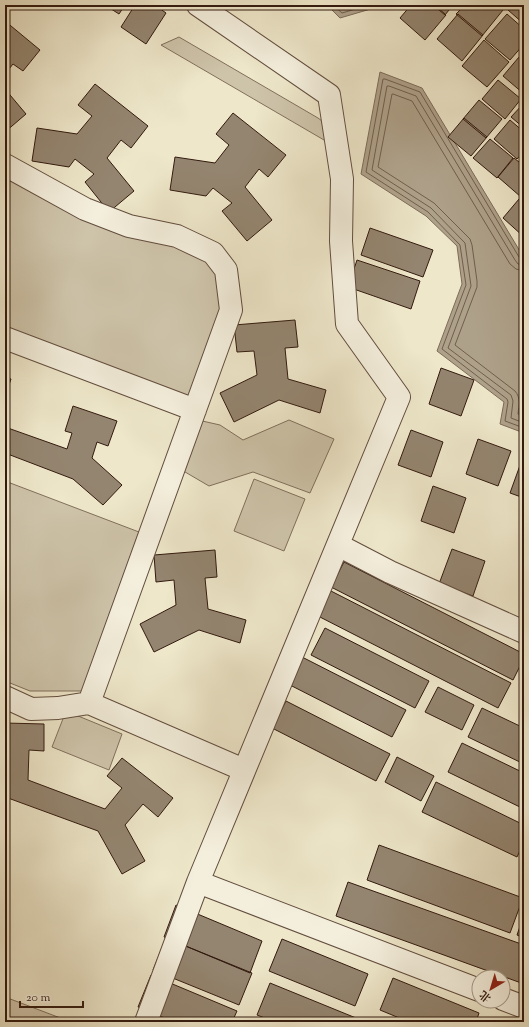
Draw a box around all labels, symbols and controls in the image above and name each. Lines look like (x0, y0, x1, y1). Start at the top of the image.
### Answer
north arrow (471, 969, 511, 1009)
scale bar (20, 983, 83, 1009)
text: 北 (476, 986, 495, 1006)
text: 20 m (26, 989, 51, 1007)

